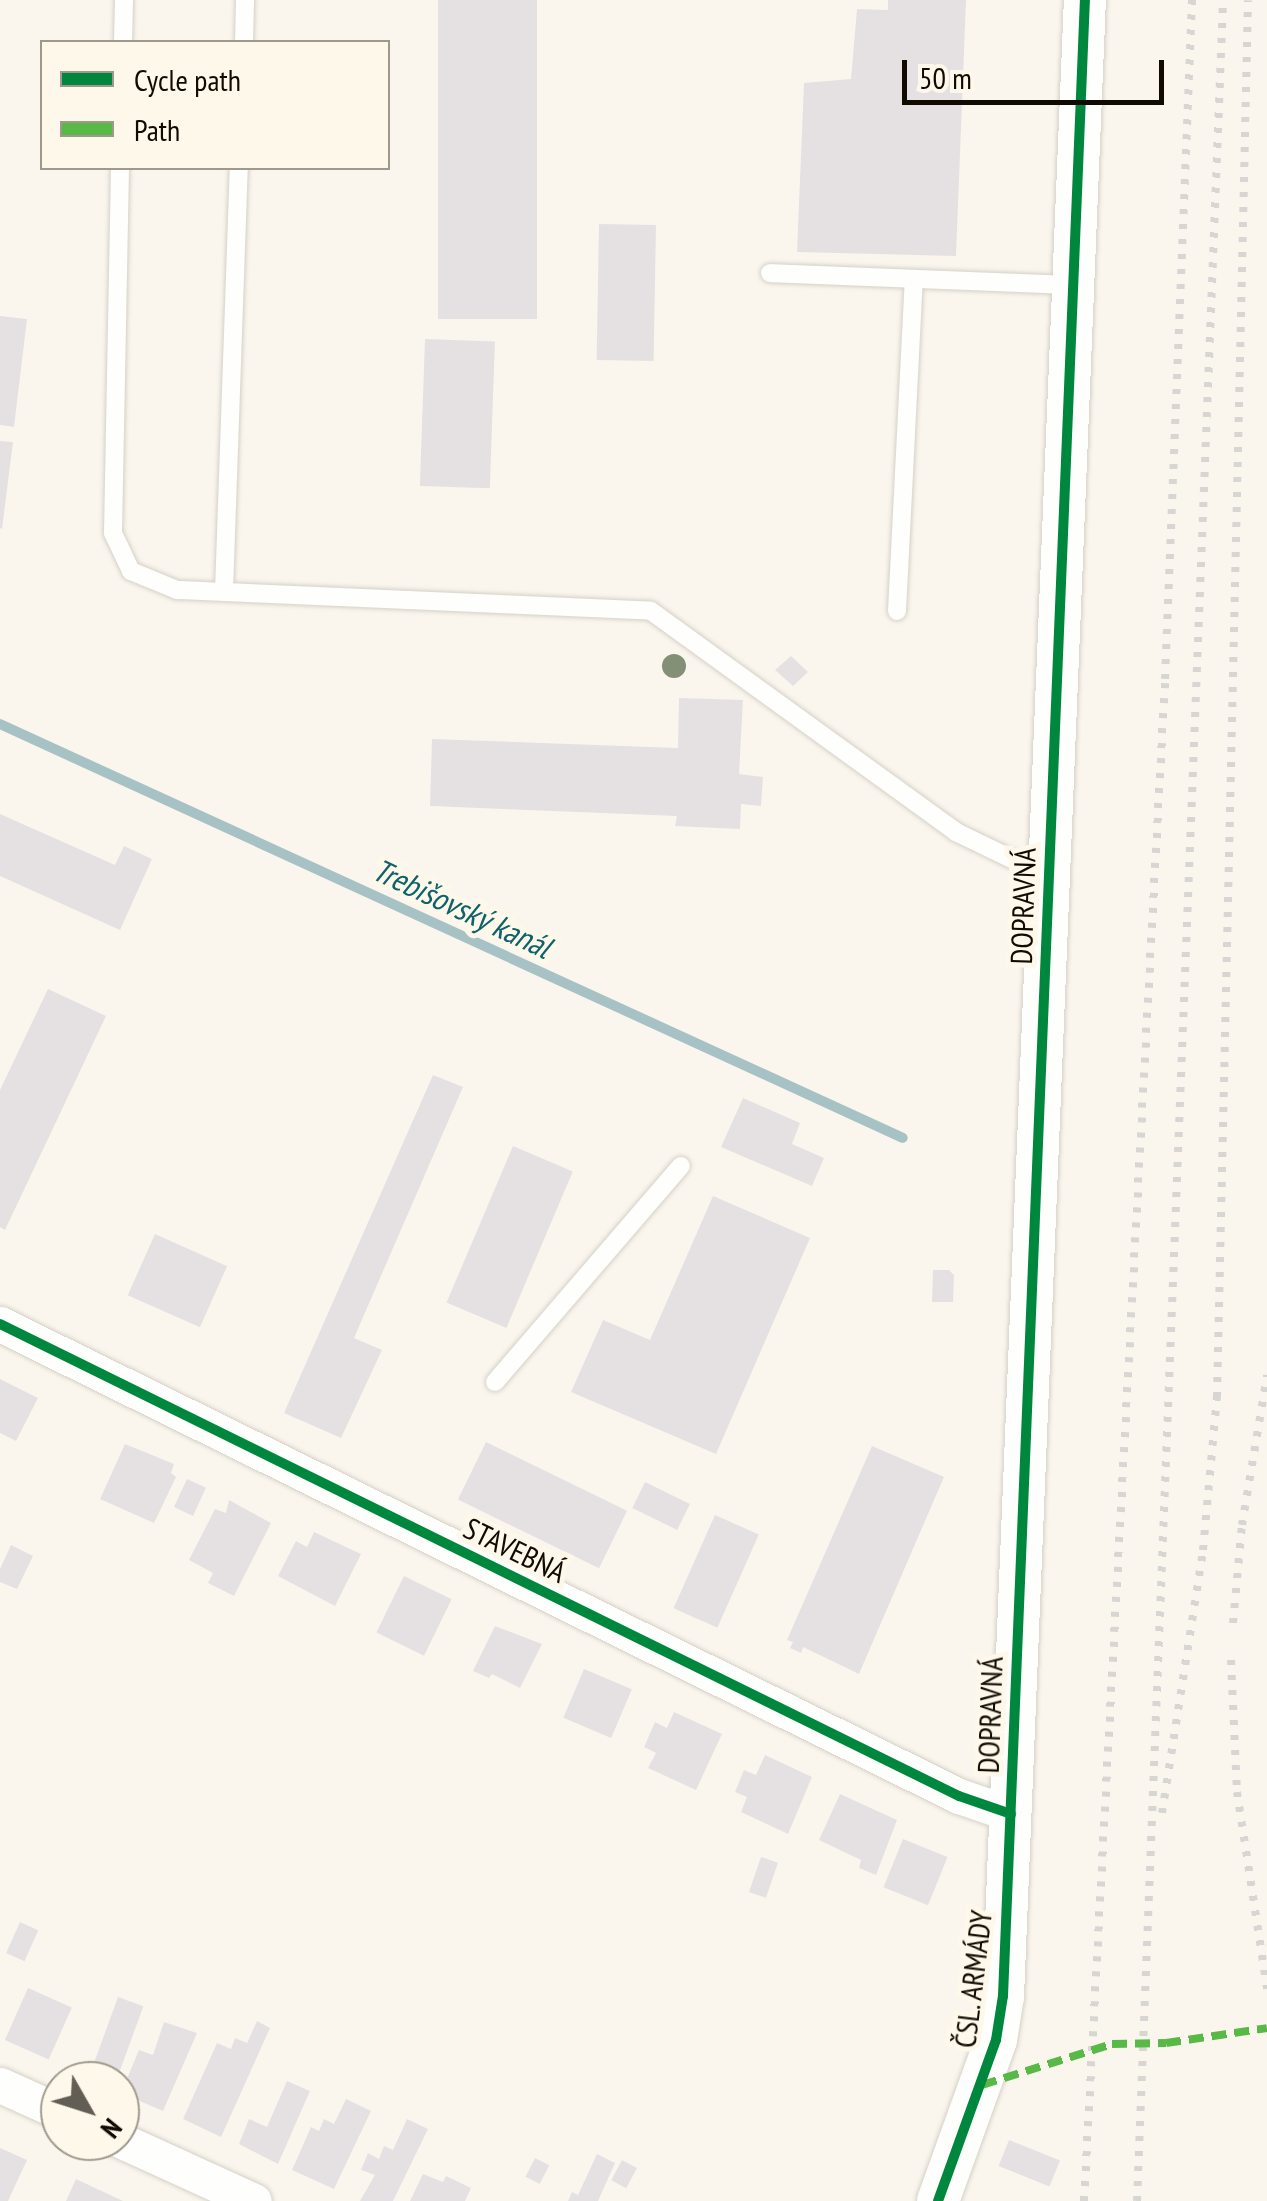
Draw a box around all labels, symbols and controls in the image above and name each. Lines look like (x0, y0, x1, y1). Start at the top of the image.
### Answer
legend (40, 40, 390, 170)
scale bar (907, 40, 1170, 102)
text: 50 m (919, 58, 972, 97)
text: Cycle path (134, 60, 241, 99)
text: Path (134, 110, 180, 149)
street label: DOPRAVNÁ (1003, 847, 1043, 965)
water label: Trebišovský kanál (367, 850, 557, 966)
street label: STAVEBNÁ (458, 1510, 572, 1590)
street label: DOPRAVNÁ (970, 1656, 1010, 1774)
street label: ČSL. ARMÁDY (947, 1907, 999, 2051)
north arrow (40, 2061, 140, 2161)
text: N (93, 2111, 131, 2146)

